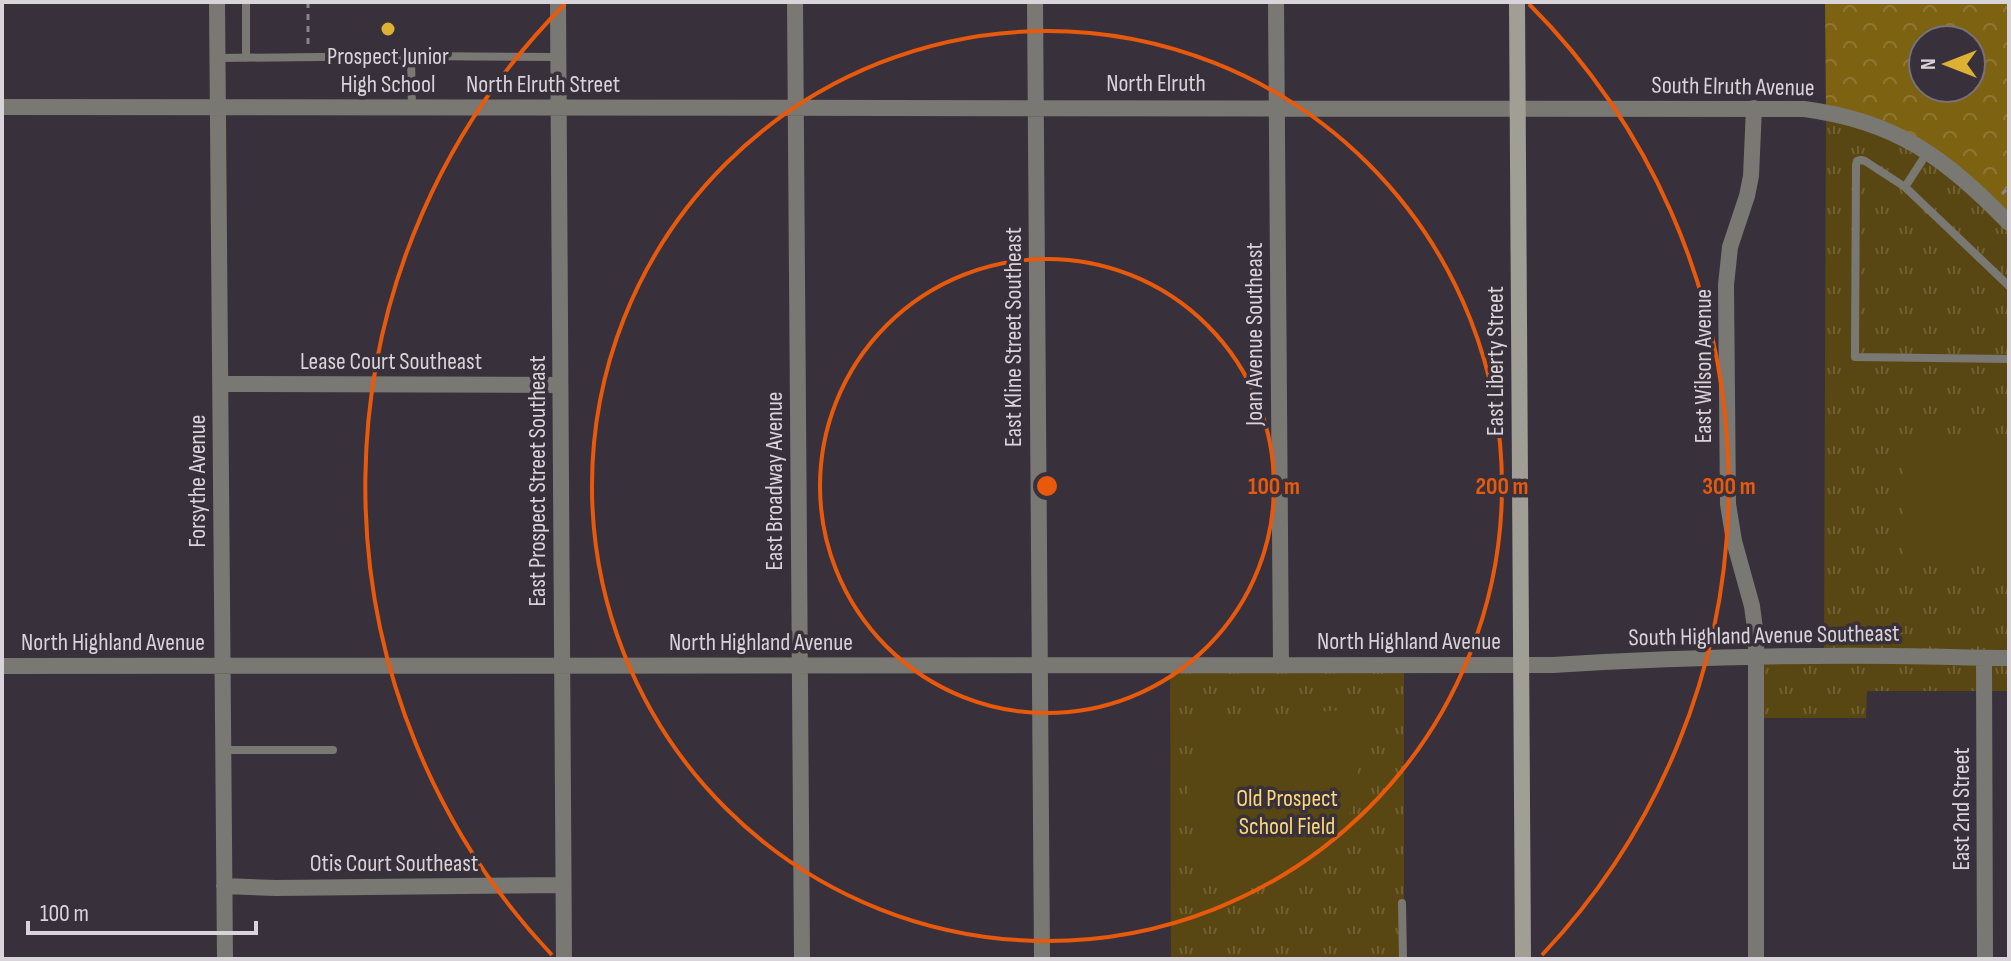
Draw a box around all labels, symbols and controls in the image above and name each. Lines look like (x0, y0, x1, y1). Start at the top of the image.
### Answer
marker: Prospect Junior High School (379, 20, 397, 38)
north arrow (1907, 24, 1987, 104)
place label: Prospect Junior High School (327, 42, 449, 99)
text: N (1915, 58, 1942, 70)
street label: North Elruth (1106, 69, 1206, 98)
street label: North Elruth Street (466, 70, 620, 99)
street label: South Elruth Avenue (1651, 71, 1815, 102)
street label: East Kline Street Southeast (999, 227, 1028, 447)
street label: Joan Avenue Southeast (1240, 242, 1269, 427)
street label: East Liberty Street (1481, 286, 1510, 436)
street label: East Wilson Avenue (1689, 289, 1718, 443)
street label: Lease Court Southeast (300, 347, 482, 376)
street label: East Prospect Street Southeast (523, 355, 552, 607)
street label: East Broadway Avenue (760, 392, 789, 570)
street label: Forsythe Avenue (183, 415, 212, 547)
centre of rings (1033, 472, 1061, 500)
text: 100 m (1248, 472, 1300, 501)
text: 200 m (1475, 472, 1529, 501)
text: 300 m (1702, 472, 1756, 501)
street label: South Highland Avenue Southeast (1628, 619, 1900, 652)
street label: North Highland Avenue (1317, 627, 1501, 656)
street label: North Highland Avenue (21, 628, 205, 657)
street label: North Highland Avenue (669, 628, 853, 657)
street label: East 2nd Street (1947, 747, 1976, 871)
park label: Old Prospect School Field (1236, 784, 1338, 841)
street label: Otis Court Southeast (310, 849, 478, 878)
scale bar (28, 885, 256, 935)
text: 100 m (40, 899, 89, 928)

